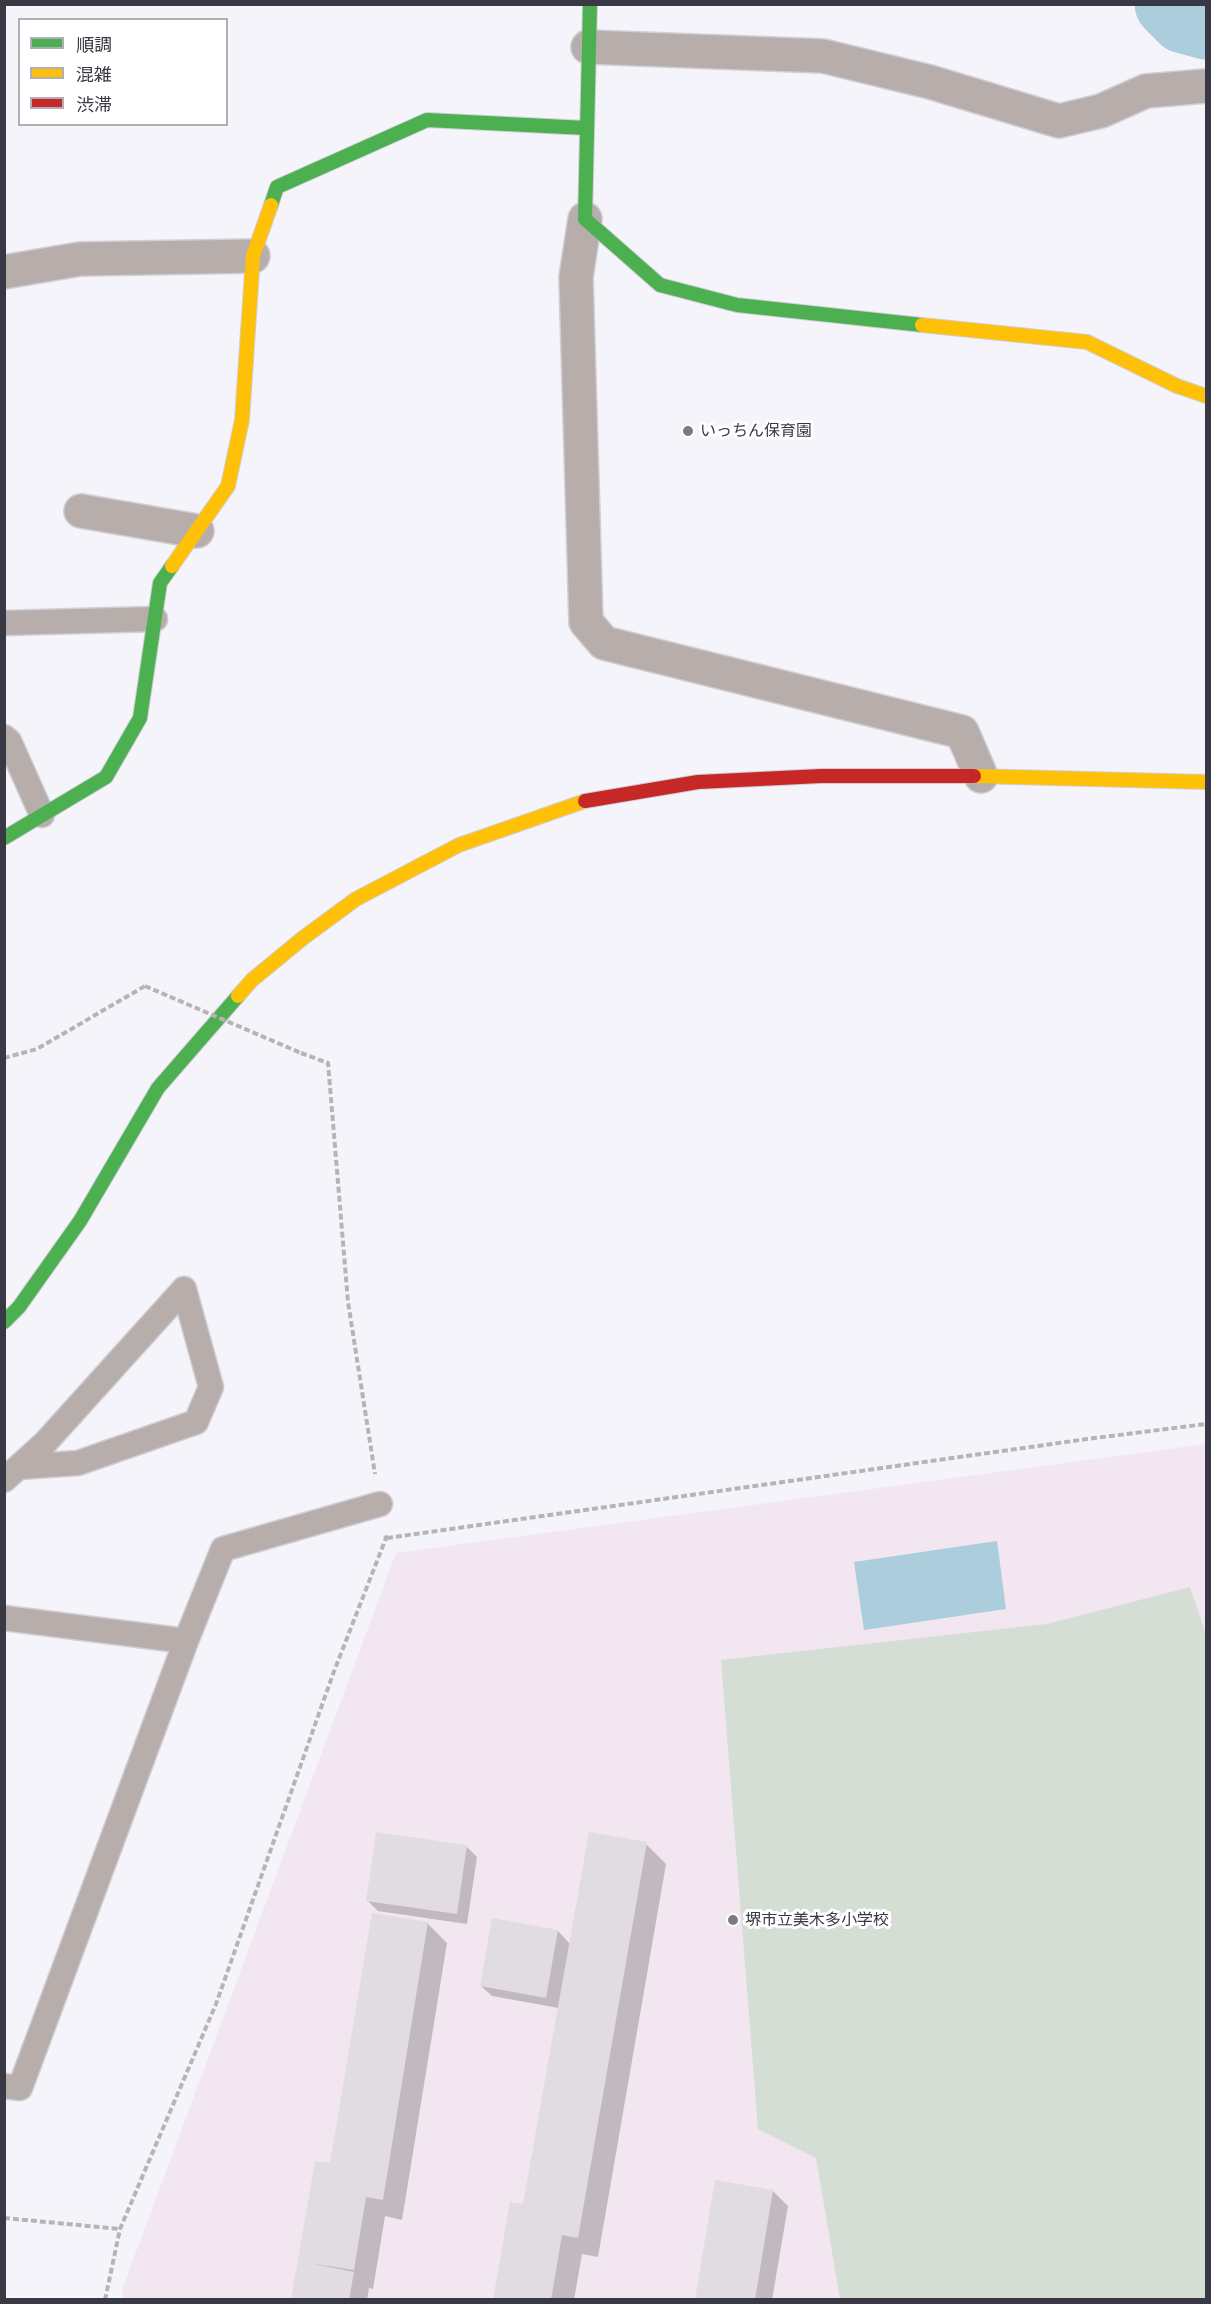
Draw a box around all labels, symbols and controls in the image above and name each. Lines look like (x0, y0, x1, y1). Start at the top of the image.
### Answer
legend (18, 18, 228, 126)
text: 順調 (76, 33, 112, 56)
text: 混雑 (76, 63, 112, 86)
text: 渋滞 (76, 93, 112, 116)
place label: いっちん保育園 (700, 421, 812, 441)
marker: いっちん保育園 (681, 424, 695, 438)
place label: 堺市立美木多小学校 (745, 1910, 889, 1930)
marker: 堺市立美木多小学校 (726, 1913, 740, 1927)

